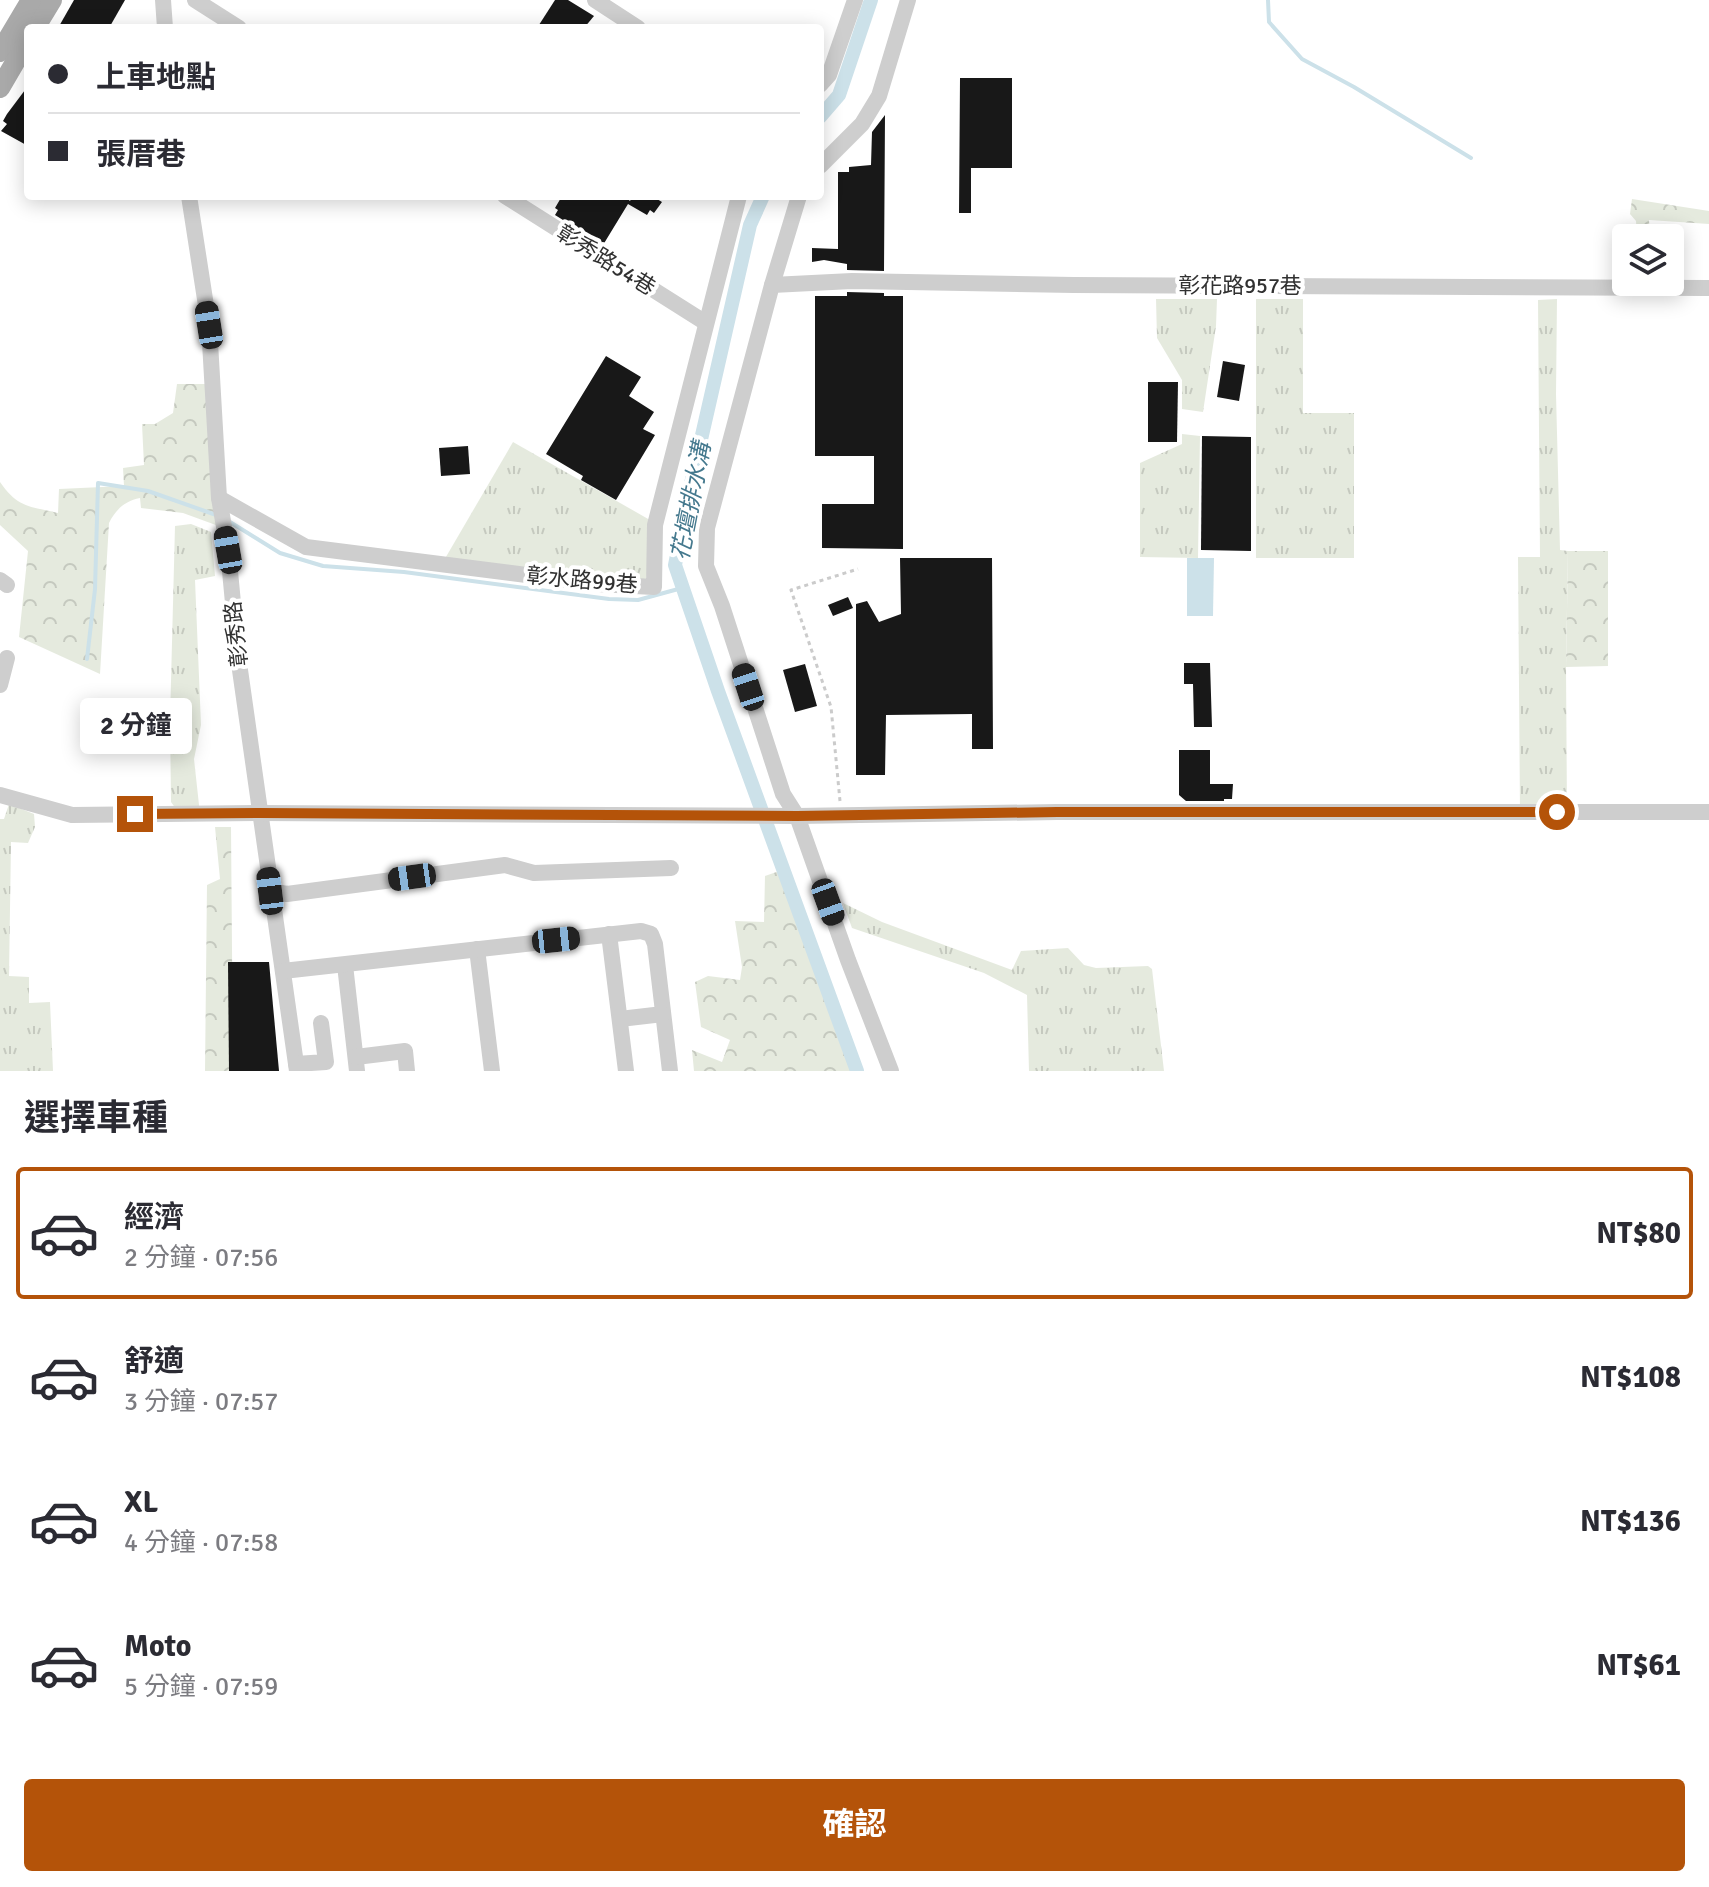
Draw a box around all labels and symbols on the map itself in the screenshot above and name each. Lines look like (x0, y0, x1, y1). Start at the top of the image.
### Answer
street label: 彰秀路54巷 (551, 219, 661, 301)
street label: 彰花路957巷 (1178, 272, 1302, 299)
car (193, 299, 225, 351)
water label: 花壇排水溝 (665, 436, 718, 563)
car (212, 524, 244, 576)
street label: 彰水路99巷 (525, 562, 639, 598)
street label: 彰秀路 (219, 600, 253, 668)
car (729, 660, 767, 714)
callout: 2 分鐘 (79, 698, 191, 754)
route start (1539, 794, 1575, 830)
route end (117, 796, 153, 832)
car (387, 862, 437, 892)
car (255, 866, 285, 916)
car (809, 875, 847, 929)
car (531, 926, 581, 954)

